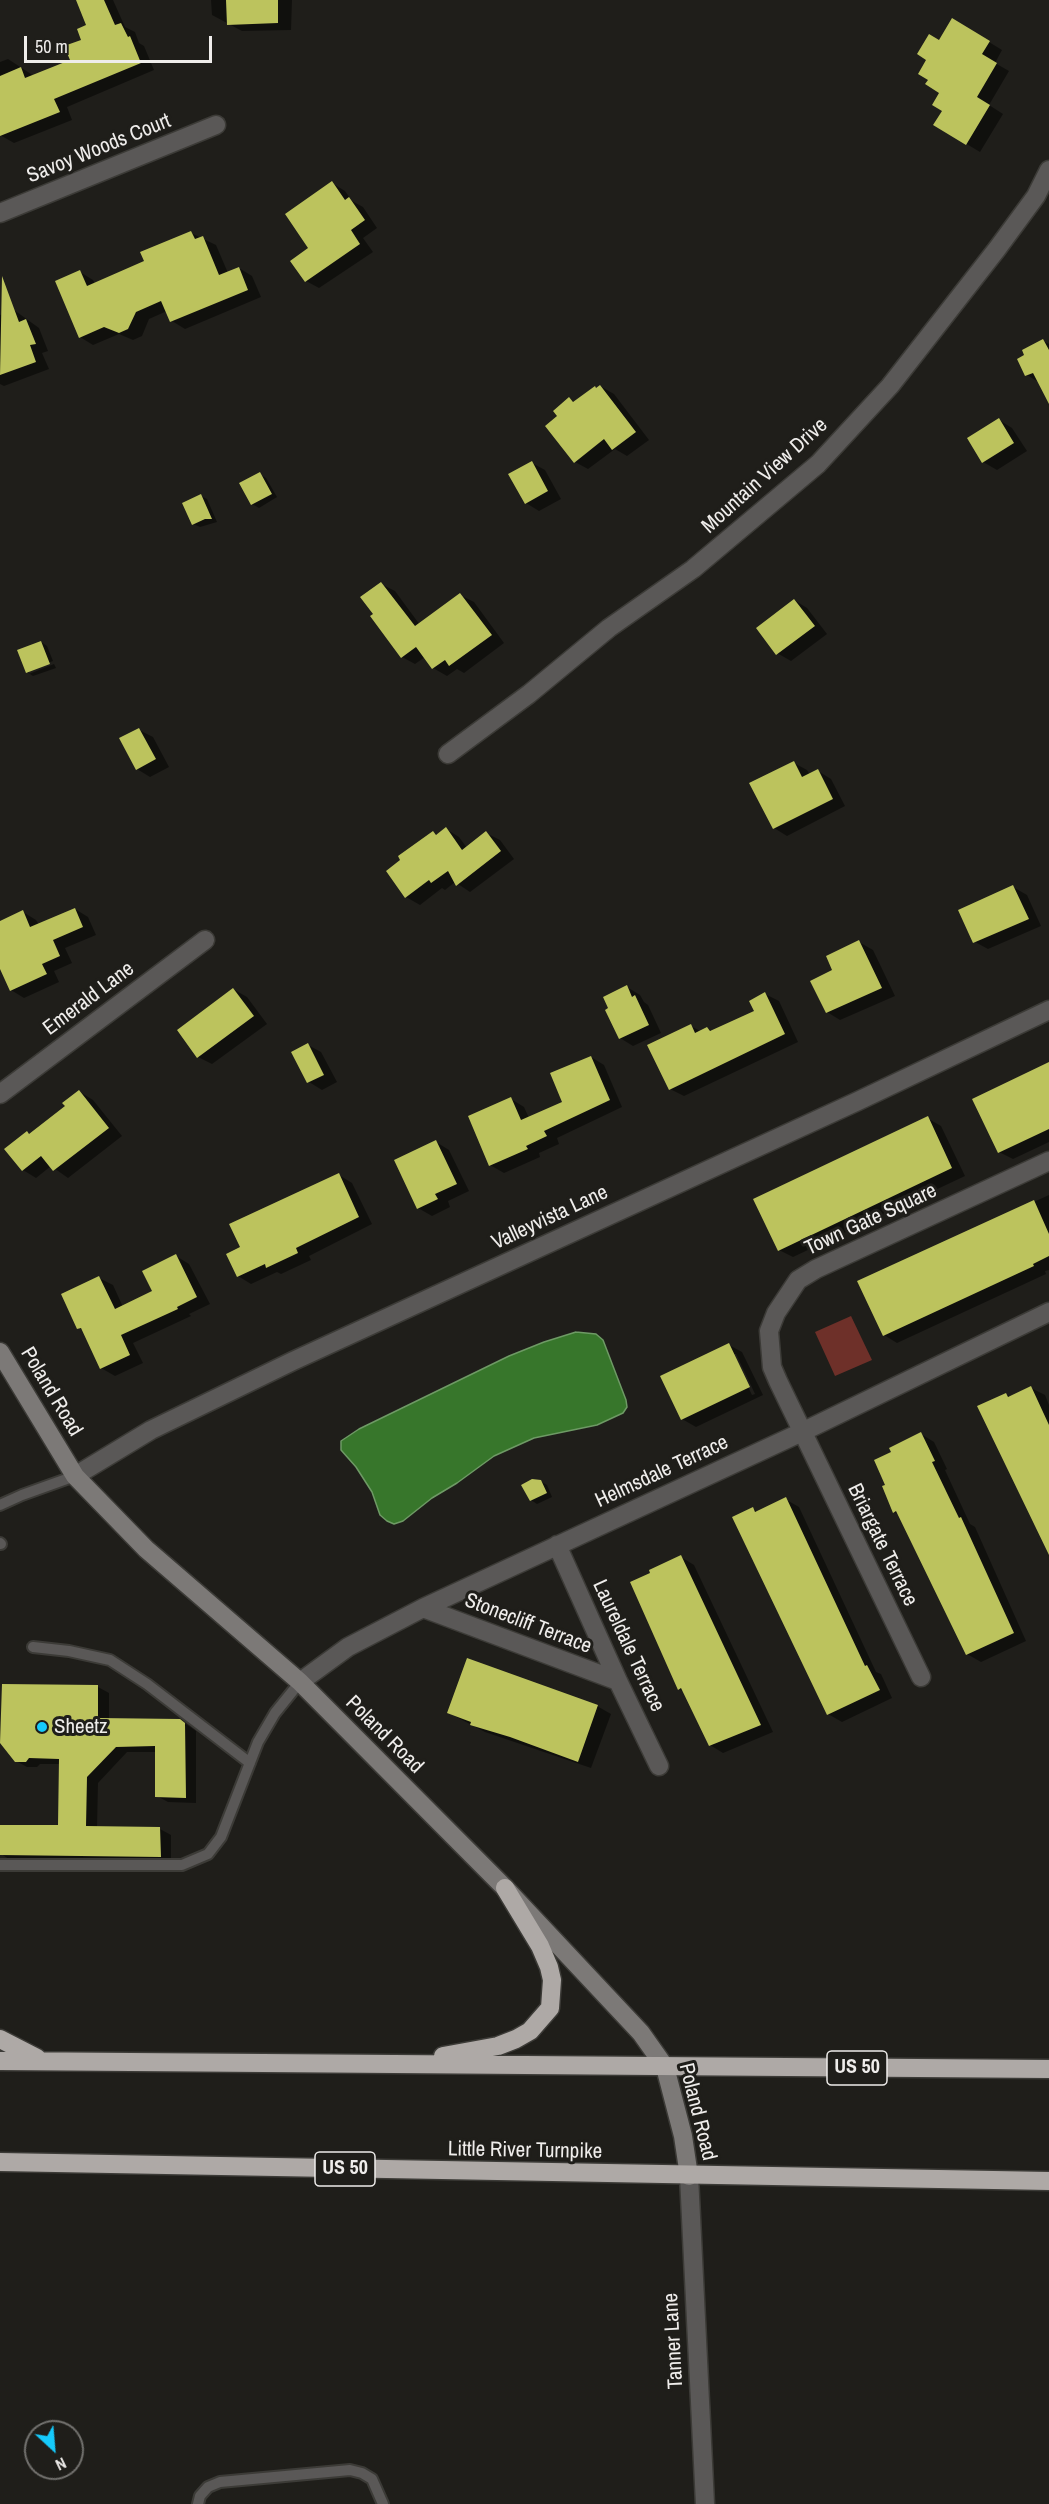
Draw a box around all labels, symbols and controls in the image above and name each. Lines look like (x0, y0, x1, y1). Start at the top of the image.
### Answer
scale bar (27, 24, 214, 62)
text: 50 m (35, 34, 68, 59)
street label: Savoy Woods Court (23, 109, 175, 189)
street label: Mountain View Drive (697, 413, 833, 539)
street label: Emerald Lane (39, 957, 139, 1041)
street label: Town Gate Square (801, 1178, 941, 1262)
street label: Valleyvista Lane (488, 1180, 612, 1256)
street label: Poland Road (15, 1343, 87, 1441)
street label: Helmsdale Terrace (592, 1430, 732, 1514)
street label: Briargate Terrace (842, 1480, 922, 1610)
street label: Laureldale Terrace (586, 1576, 670, 1716)
street label: Stonecliff Terrace (461, 1588, 595, 1660)
street label: Poland Road (340, 1691, 428, 1779)
place label: Sheetz (54, 1714, 108, 1740)
marker: Sheetz (35, 1720, 49, 1734)
road number: US 50 (827, 2051, 887, 2085)
street label: Poland Road (673, 2061, 721, 2163)
street label: Little River Turnpike (448, 2137, 602, 2165)
road number: US 50 (315, 2152, 375, 2186)
street label: Tanner Lane (659, 2292, 689, 2390)
north arrow (24, 2420, 84, 2480)
text: N (52, 2452, 70, 2476)

